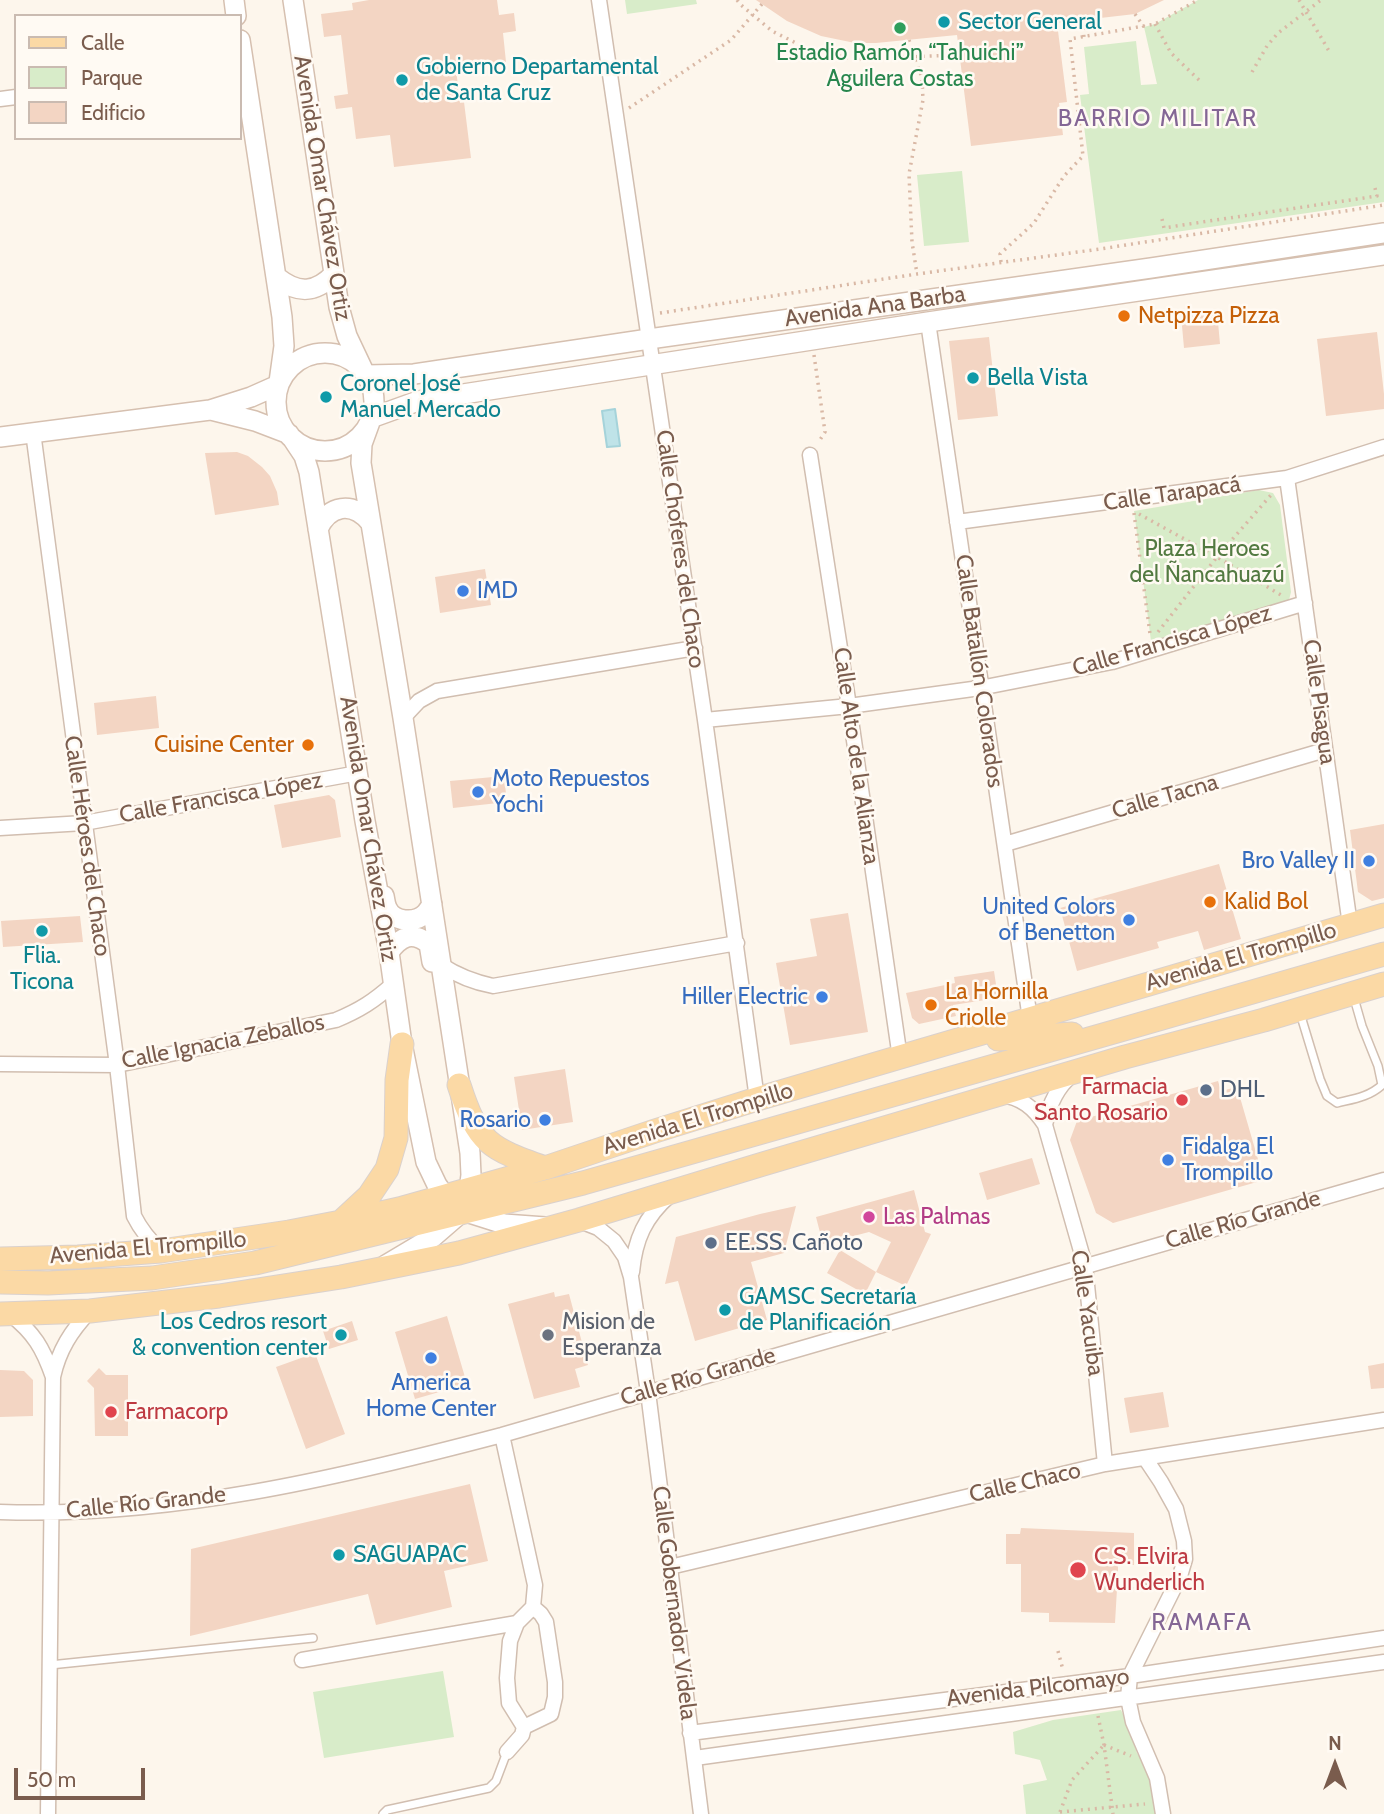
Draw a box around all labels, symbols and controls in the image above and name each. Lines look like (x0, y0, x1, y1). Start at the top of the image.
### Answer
place label: Sector General (958, 8, 1102, 36)
legend (14, 14, 242, 140)
marker: Sector General (936, 14, 952, 30)
marker: Estadio Ramón “Tahuichi” Aguilera Costas (892, 20, 908, 36)
text: Calle (81, 30, 125, 55)
place label: Estadio Ramón “Tahuichi” Aguilera Costas (776, 39, 1024, 93)
street label: Avenida Omar Chávez Ortiz (287, 53, 357, 323)
place label: Gobierno Departamental de Santa Cruz (416, 53, 658, 107)
text: Parque (81, 65, 143, 90)
marker: Gobierno Departamental de Santa Cruz (394, 72, 410, 88)
text: Edificio (81, 100, 145, 125)
district label: BARRIO MILITAR (1060, 105, 1256, 133)
street label: Avenida Ana Barba (783, 281, 967, 333)
place label: Netpizza Pizza (1138, 302, 1280, 330)
marker: Netpizza Pizza (1116, 308, 1132, 324)
place label: Bella Vista (987, 364, 1088, 392)
place label: Coronel José Manuel Mercado (340, 370, 501, 424)
marker: Bella Vista (965, 370, 981, 386)
marker: Coronel José Manuel Mercado (318, 389, 334, 405)
street label: Calle Choferes del Chaco (650, 428, 710, 670)
street label: Calle Tarapacá (1102, 471, 1242, 517)
park label: Plaza Heroes del Ñancahuazú (1130, 535, 1284, 589)
street label: Calle Batallón Colorados (949, 553, 1009, 789)
place label: IMD (477, 577, 518, 605)
marker: IMD (455, 583, 471, 599)
street label: Calle Francisca López (1069, 599, 1275, 683)
street label: Calle Pisagua (1297, 638, 1341, 766)
street label: Calle Alto de la Alianza (827, 646, 885, 866)
street label: Avenida Omar Chávez Ortiz (333, 694, 403, 964)
place label: Cuisine Center (154, 731, 294, 759)
street label: Calle Héroes del Chaco (58, 734, 116, 958)
marker: Cuisine Center (300, 737, 316, 753)
place label: Moto Repuestos Yochi (492, 765, 650, 819)
street label: Calle Francisca López (117, 767, 325, 829)
street label: Calle Tacna (1109, 769, 1221, 825)
marker: Moto Repuestos Yochi (470, 784, 486, 800)
place label: Bro Valley II (1242, 847, 1355, 875)
marker: Bro Valley II (1361, 853, 1377, 869)
place label: Kalid Bol (1224, 888, 1308, 916)
place label: United Colors of Benetton (982, 893, 1115, 947)
marker: Kalid Bol (1202, 894, 1218, 910)
marker: United Colors of Benetton (1121, 912, 1137, 928)
street label: Avenida El Trompillo (1142, 917, 1340, 997)
marker: Flia. Ticona (34, 923, 50, 939)
place label: Flia. Ticona (10, 942, 74, 996)
place label: La Hornilla Criolle (945, 978, 1048, 1032)
place label: Hiller Electric (682, 983, 808, 1011)
marker: Hiller Electric (814, 989, 830, 1005)
marker: La Hornilla Criolle (923, 997, 939, 1013)
street label: Calle Ignacia Zeballos (119, 1009, 327, 1075)
place label: Farmacia Santo Rosario (1034, 1073, 1168, 1127)
place label: DHL (1220, 1076, 1264, 1104)
street label: Avenida El Trompillo (600, 1077, 796, 1161)
marker: DHL (1198, 1082, 1214, 1098)
marker: Farmacia Santo Rosario (1174, 1092, 1190, 1108)
place label: Rosario (460, 1106, 531, 1134)
marker: Rosario (537, 1112, 553, 1128)
place label: Fidalga El Trompillo (1182, 1133, 1274, 1187)
marker: Fidalga El Trompillo (1160, 1152, 1176, 1168)
street label: Calle Río Grande (1162, 1185, 1324, 1255)
place label: Las Palmas (883, 1203, 990, 1231)
marker: Las Palmas (861, 1209, 877, 1225)
street label: Avenida El Trompillo (48, 1226, 248, 1270)
place label: EE.SS. Cañoto (725, 1229, 863, 1257)
marker: EE.SS. Cañoto (703, 1235, 719, 1251)
street label: Calle Yacuiba (1065, 1248, 1109, 1378)
place label: GAMSC Secretaría de Planificación (739, 1283, 916, 1337)
marker: GAMSC Secretaría de Planificación (717, 1302, 733, 1318)
place label: Los Cedros resort & convention center (132, 1308, 327, 1362)
place label: Mision de Esperanza (562, 1308, 662, 1362)
marker: Los Cedros resort & convention center (333, 1327, 349, 1343)
marker: Mision de Esperanza (540, 1327, 556, 1343)
street label: Calle Río Grande (617, 1342, 779, 1412)
marker: America Home Center (423, 1350, 439, 1366)
place label: America Home Center (366, 1369, 496, 1423)
place label: Farmacorp (125, 1398, 228, 1426)
marker: Farmacorp (103, 1404, 119, 1420)
street label: Calle Chaco (967, 1457, 1083, 1509)
street label: Calle Río Grande (65, 1481, 227, 1525)
street label: Calle Gobernador Videla (646, 1485, 702, 1721)
place label: SAGUAPAC (353, 1541, 467, 1569)
place label: C.S. Elvira Wunderlich (1094, 1543, 1205, 1597)
marker: SAGUAPAC (331, 1547, 347, 1563)
marker: C.S. Elvira Wunderlich (1068, 1560, 1088, 1580)
district label: RAMAFA (1152, 1609, 1252, 1637)
street label: Avenida Pilcomayo (945, 1663, 1131, 1713)
north arrow (1300, 1730, 1370, 1800)
text: N (1328, 1732, 1342, 1755)
scale bar (18, 1755, 149, 1799)
text: 50 m (27, 1767, 76, 1792)

